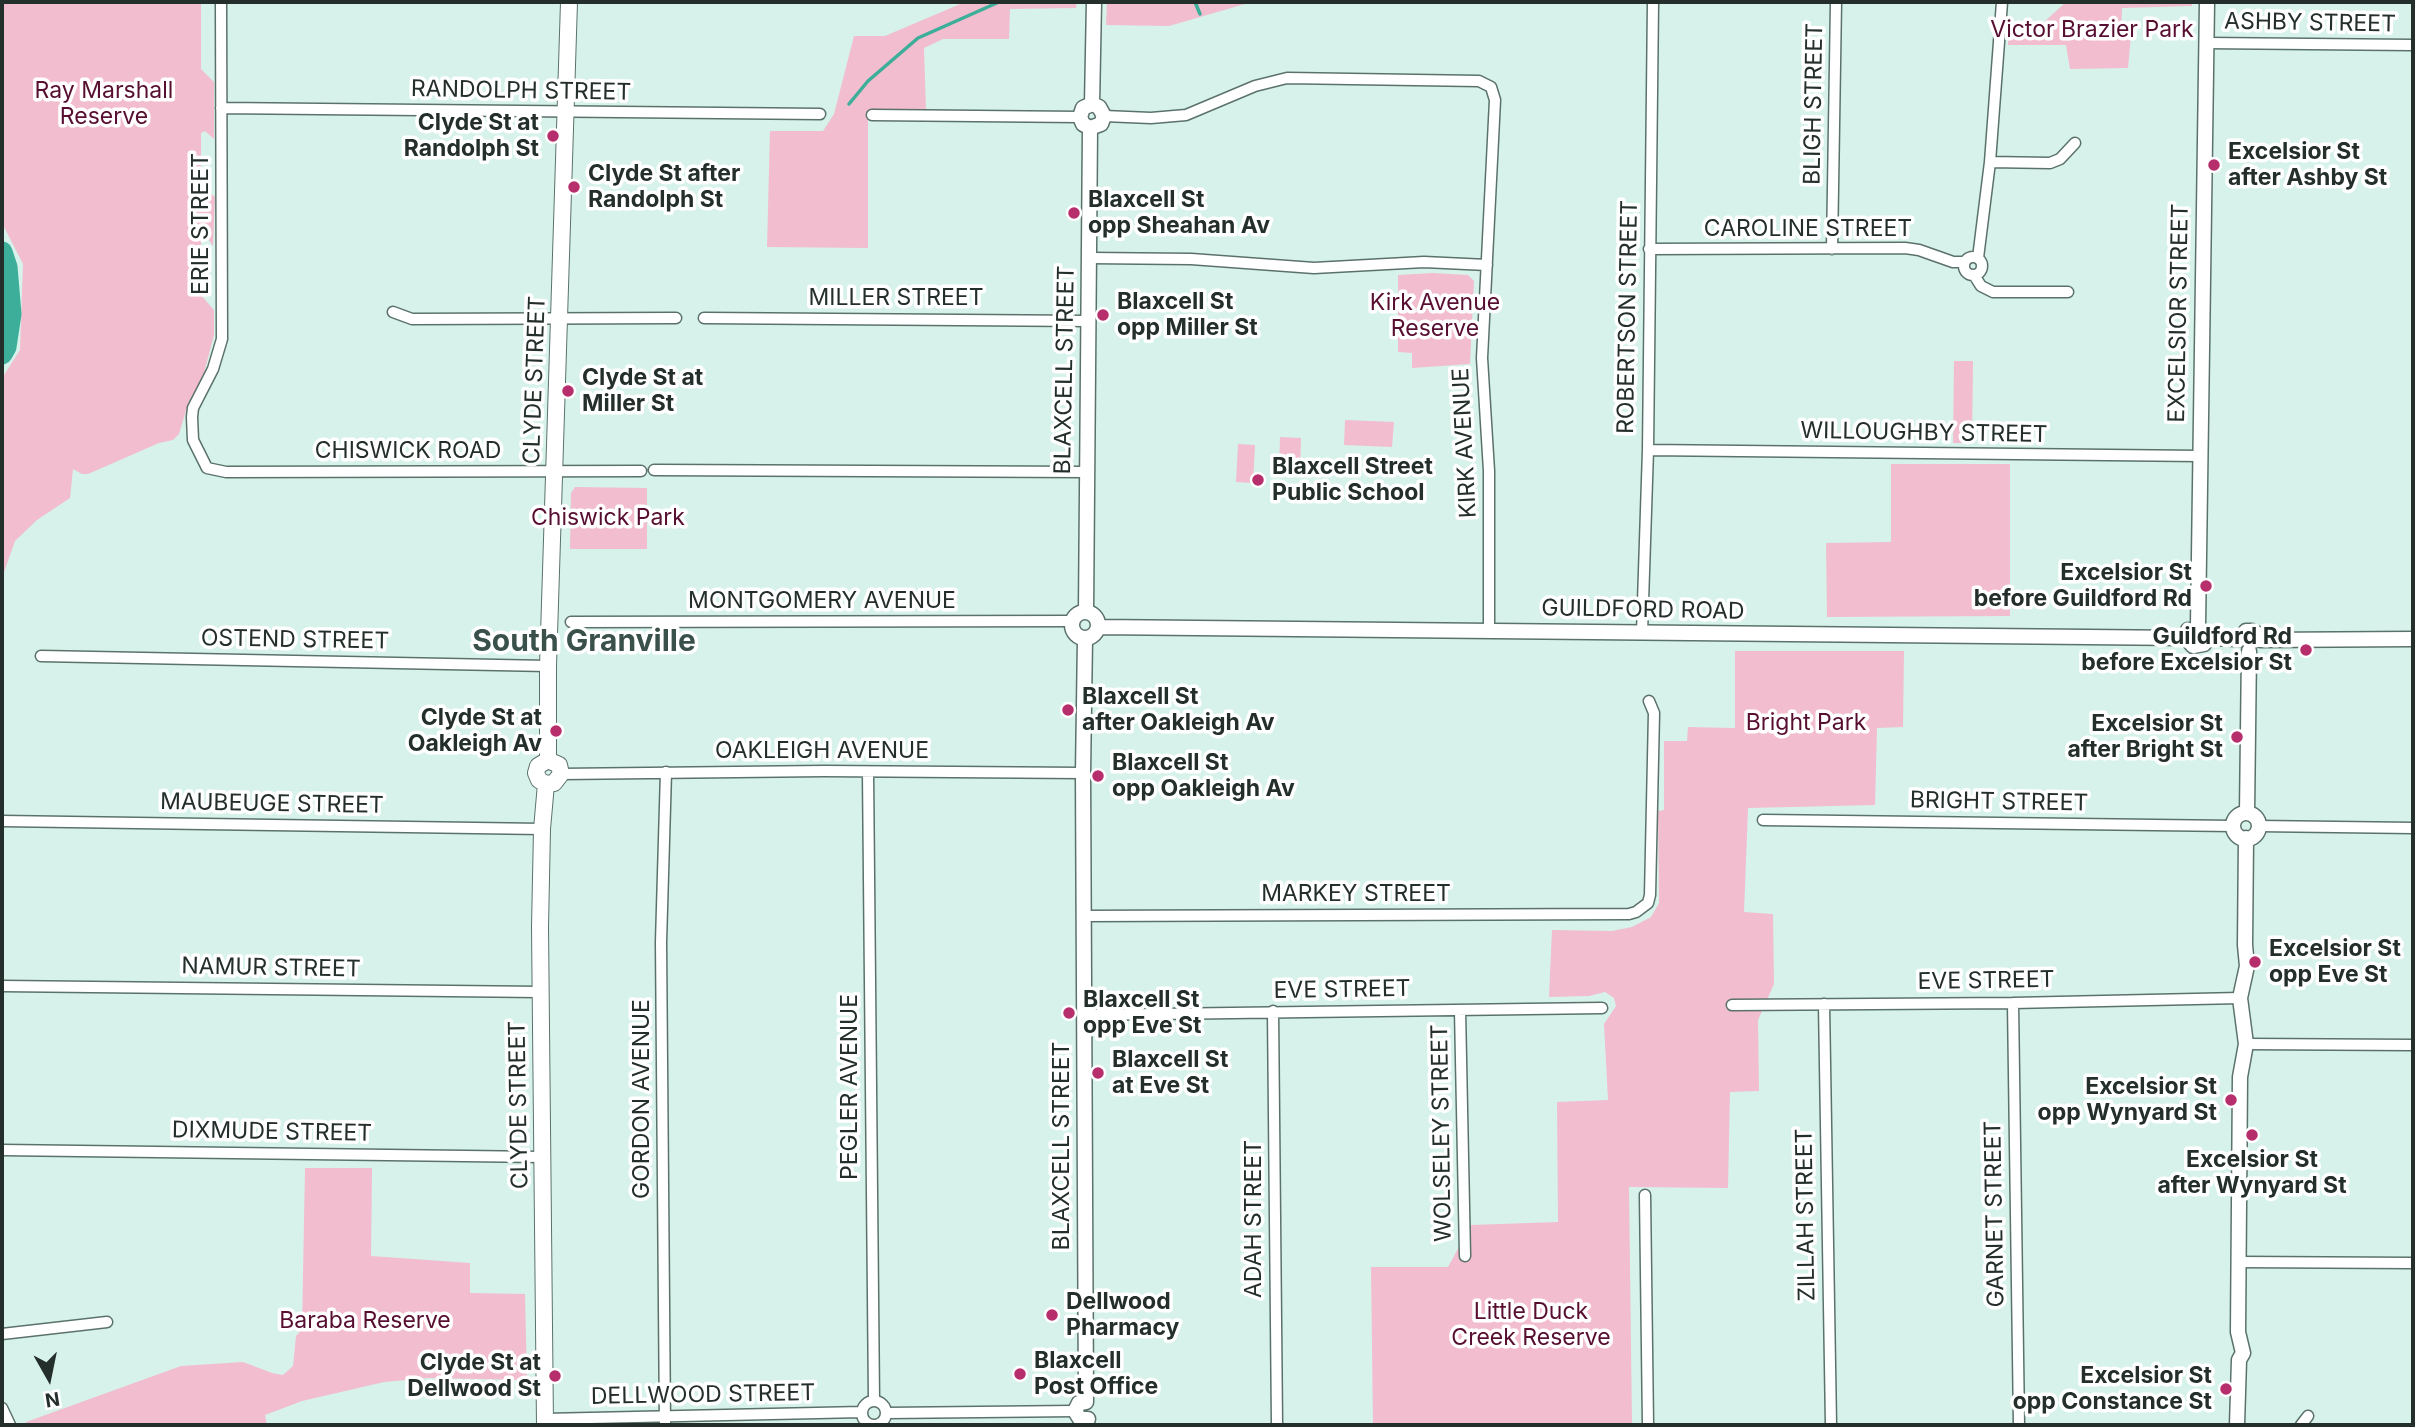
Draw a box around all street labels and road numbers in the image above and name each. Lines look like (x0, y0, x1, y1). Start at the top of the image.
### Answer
street label: ASHBY STREET (2224, 8, 2396, 38)
street label: BLIGH STREET (1799, 23, 1829, 185)
street label: RANDOLPH STREET (411, 75, 631, 107)
street label: ERIE STREET (187, 153, 215, 295)
street label: ROBERTSON STREET (1612, 200, 1644, 434)
street label: EXCELSIOR STREET (2163, 203, 2195, 423)
street label: CAROLINE STREET (1704, 215, 1912, 243)
street label: BLAXCELL STREET (1049, 265, 1081, 475)
street label: MILLER STREET (809, 284, 983, 312)
street label: CLYDE STREET (518, 295, 552, 465)
street label: KIRK AVENUE (1447, 367, 1483, 519)
street label: WILLOUGHBY STREET (1800, 417, 2048, 449)
street label: CHISWICK ROAD (315, 437, 501, 465)
street label: MONTGOMERY AVENUE (688, 587, 956, 615)
street label: GUILDFORD ROAD (1541, 594, 1745, 626)
street label: OSTEND STREET (201, 625, 389, 655)
street label: OAKLEIGH AVENUE (715, 737, 929, 765)
street label: BRIGHT STREET (1910, 787, 2088, 817)
street label: MAUBEUGE STREET (160, 788, 384, 820)
street label: MARKEY STREET (1261, 880, 1451, 908)
street label: NAMUR STREET (181, 953, 361, 983)
street label: EVE STREET (1917, 966, 2055, 996)
street label: EVE STREET (1273, 975, 1411, 1005)
street label: PEGLER AVENUE (836, 994, 864, 1180)
street label: GORDON AVENUE (628, 999, 656, 1199)
street label: CLYDE STREET (504, 1021, 534, 1189)
street label: WOLSELEY STREET (1426, 1024, 1458, 1242)
street label: BLAXCELL STREET (1048, 1042, 1076, 1250)
street label: DIXMUDE STREET (172, 1116, 372, 1148)
street label: GARNET STREET (1980, 1120, 2010, 1308)
street label: ZILLAH STREET (1791, 1128, 1821, 1302)
street label: ADAH STREET (1240, 1140, 1268, 1298)
street label: DELLWOOD STREET (591, 1379, 815, 1411)

